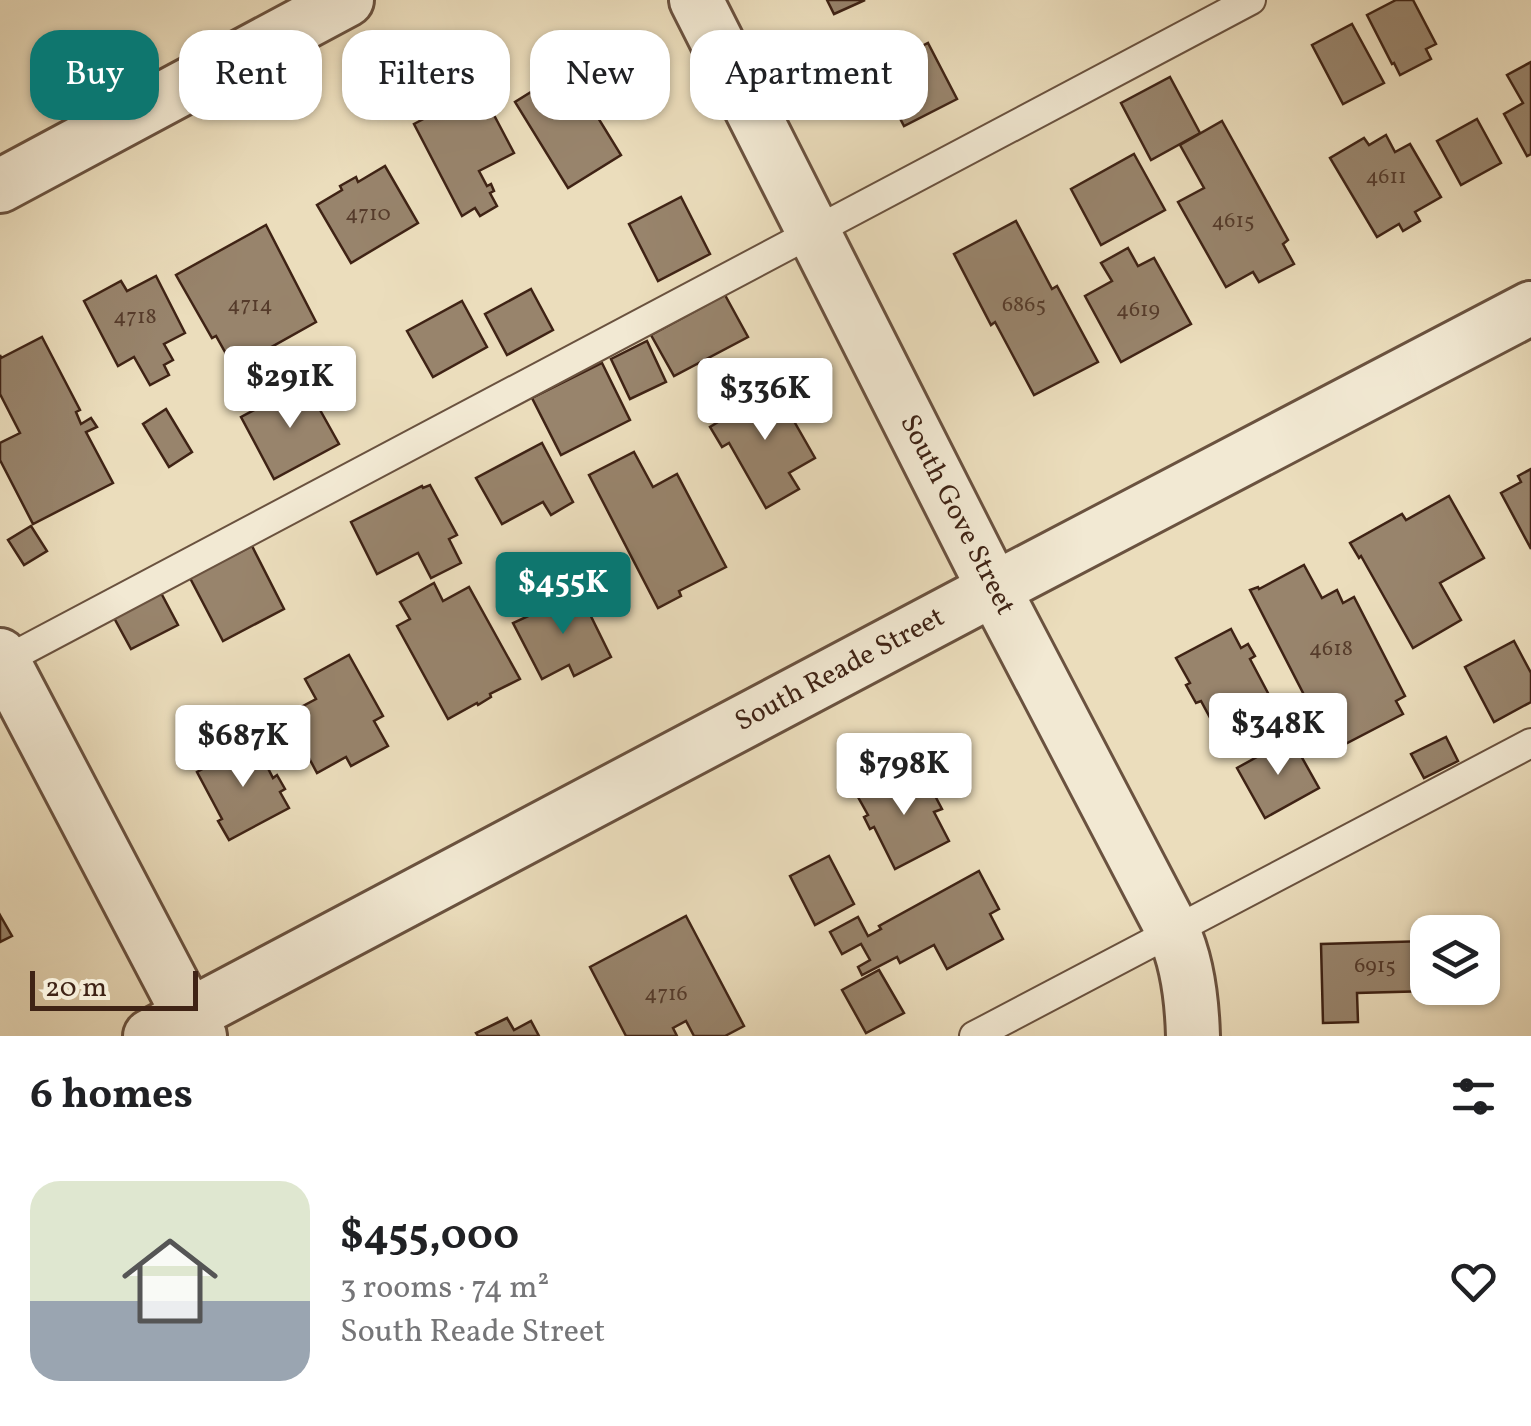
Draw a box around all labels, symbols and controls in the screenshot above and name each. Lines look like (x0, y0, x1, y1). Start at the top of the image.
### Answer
chip: Buy (30, 30, 159, 120)
chip: Rent (179, 30, 322, 120)
chip: Filters (342, 30, 510, 120)
chip: New (530, 30, 670, 120)
chip: Apartment (690, 30, 928, 120)
house number: 4611 (1365, 162, 1407, 193)
house number: 4710 (345, 199, 391, 230)
house number: 4615 (1211, 206, 1255, 237)
house number: 4714 (227, 290, 273, 321)
house number: 6865 (1002, 290, 1046, 321)
house number: 4619 (1116, 295, 1160, 326)
house number: 4718 (113, 302, 157, 333)
pin: $291K (220, 346, 360, 431)
text: $291K (246, 356, 334, 400)
pin: $336K (695, 358, 835, 443)
text: $336K (719, 368, 811, 412)
street label: South Gove Street (890, 408, 1024, 622)
pin: $455K (493, 552, 633, 637)
text: $455K (518, 562, 608, 606)
street label: South Reade Street (728, 598, 952, 742)
house number: 4618 (1309, 634, 1353, 665)
pin: $348K (1208, 693, 1348, 778)
text: $348K (1231, 703, 1325, 747)
pin: $687K (173, 705, 313, 790)
text: $687K (197, 715, 289, 759)
pin: $798K (834, 733, 974, 818)
text: $798K (859, 743, 949, 787)
map controls (1410, 915, 1500, 1005)
button: layers (1410, 915, 1500, 1005)
house number: 6915 (1354, 951, 1396, 982)
scale bar (30, 966, 198, 1010)
text: 20 m (45, 969, 107, 1008)
house number: 4716 (644, 979, 688, 1010)
text: 6 homes (30, 1067, 193, 1126)
icon: filters (1446, 1069, 1501, 1124)
text: $455,000 (340, 1208, 519, 1267)
icon: home (110, 1221, 230, 1341)
icon: heart (1446, 1254, 1501, 1309)
text: 3 rooms · 74 m² (340, 1267, 549, 1311)
text: South Reade Street (340, 1311, 605, 1355)

